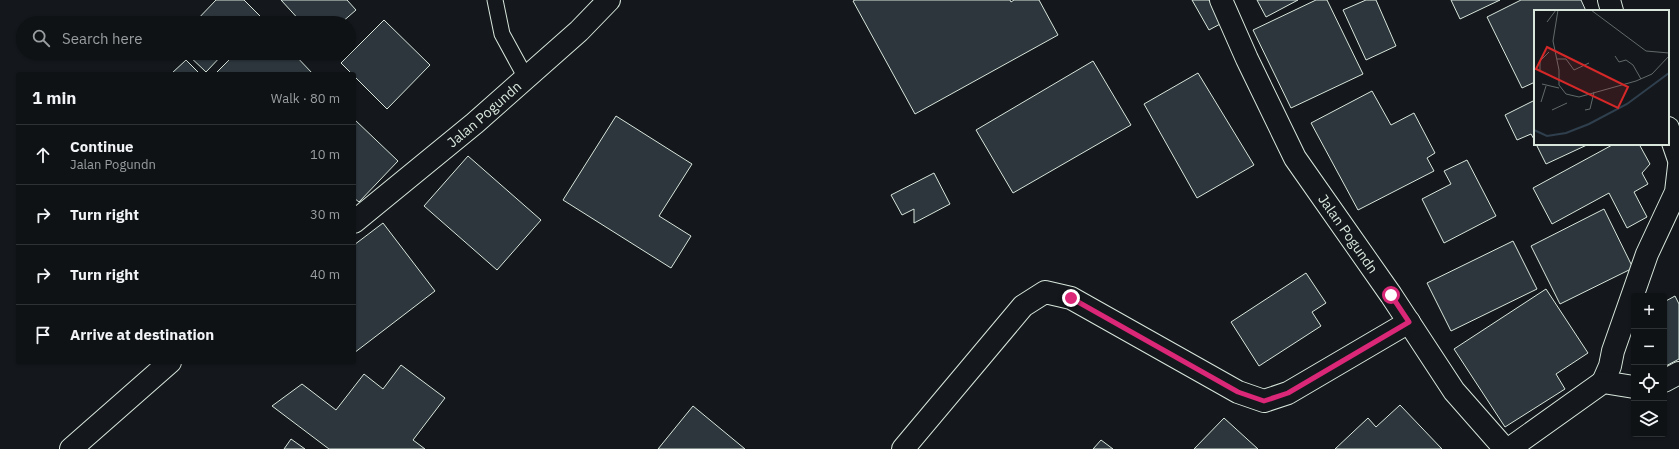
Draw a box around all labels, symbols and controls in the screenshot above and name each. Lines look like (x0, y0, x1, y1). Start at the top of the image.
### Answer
inset map (1534, 10, 1669, 145)
search box (16, 16, 356, 60)
icon: search (30, 27, 52, 49)
text: Search here (62, 29, 142, 48)
street label: Jalan Pogundn (443, 77, 525, 151)
text: 1 min (32, 87, 76, 109)
text: Walk · 80 m (271, 90, 340, 107)
text: Continue (70, 137, 134, 156)
icon: ahead (32, 144, 54, 166)
text: 10 m (310, 146, 340, 163)
text: Jalan Pogundn (70, 156, 156, 173)
street label: Jalan Pogundn (1314, 191, 1382, 277)
icon: right (32, 204, 54, 226)
text: Turn right (70, 205, 139, 224)
text: 30 m (310, 206, 340, 223)
icon: right (32, 264, 54, 286)
text: Turn right (70, 265, 139, 284)
text: 40 m (310, 266, 340, 283)
route start (1382, 286, 1400, 304)
route end (1062, 289, 1080, 307)
map controls (1631, 293, 1667, 437)
button: + (1631, 293, 1667, 329)
icon: arrive (32, 324, 54, 346)
text: Arrive at destination (70, 325, 214, 344)
button: − (1631, 329, 1667, 365)
button: locate (1631, 365, 1667, 401)
button: layers (1631, 401, 1667, 437)

